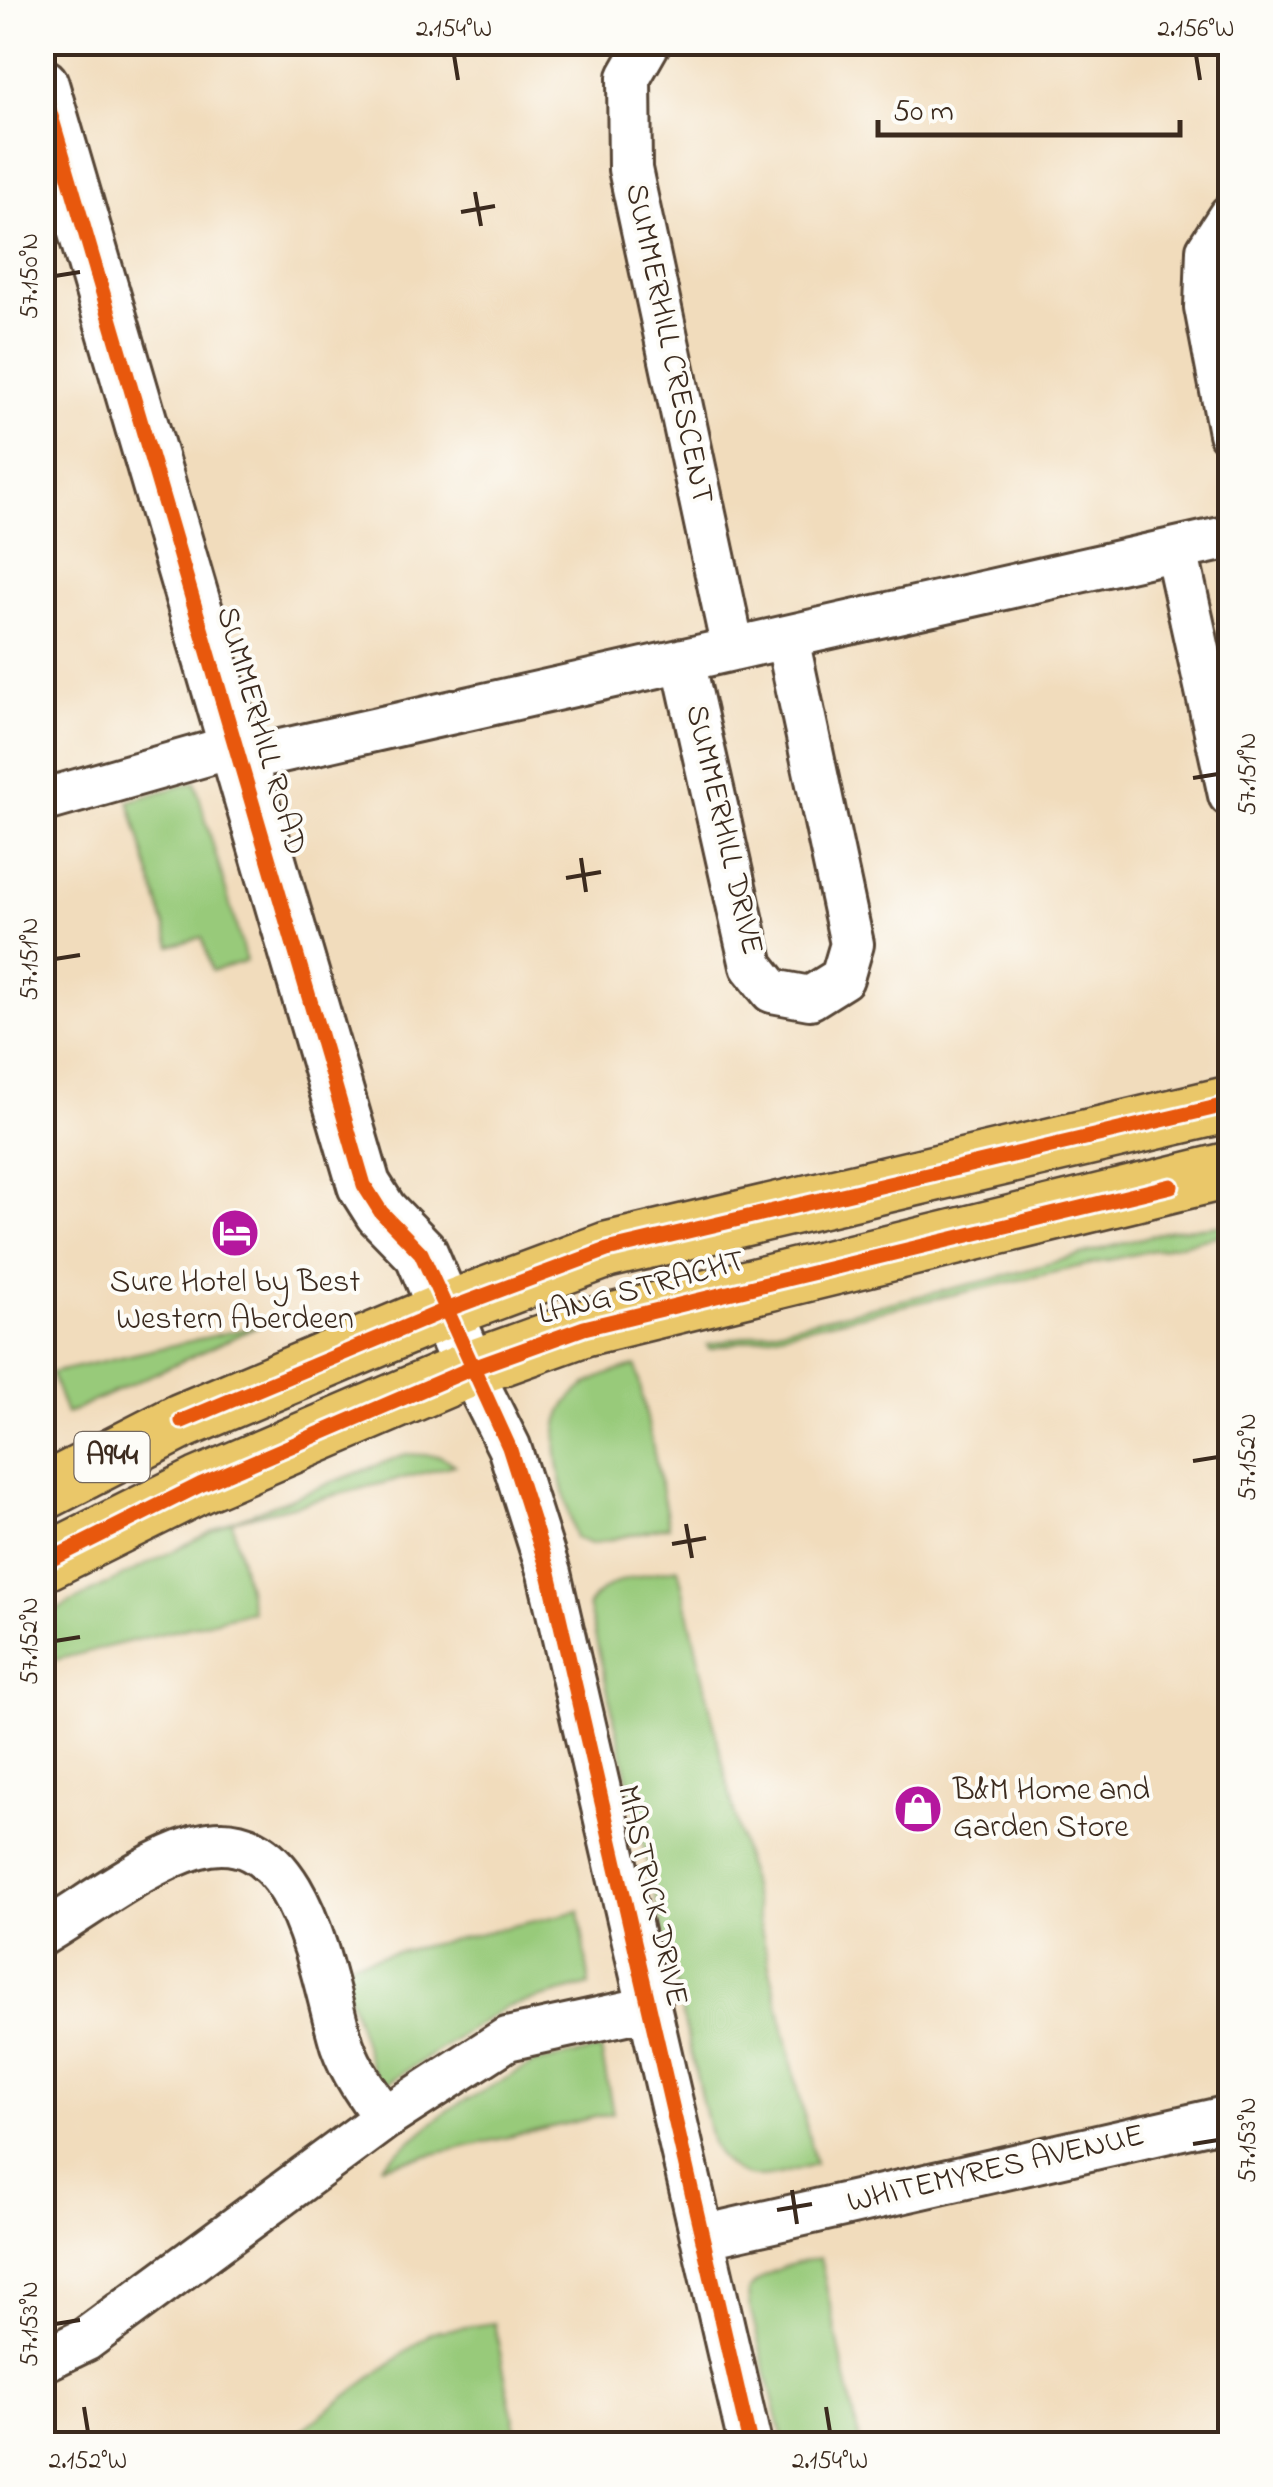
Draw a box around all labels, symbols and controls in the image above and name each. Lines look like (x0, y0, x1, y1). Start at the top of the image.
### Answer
text: 2.154°W (416, 12, 492, 48)
text: 2.156°W (1158, 12, 1234, 48)
scale bar (878, 75, 1180, 137)
text: 50 m (893, 91, 954, 135)
street label: SUMMERHILL CRESCENT (611, 179, 725, 509)
text: 57.150°N (13, 233, 49, 319)
street label: SUMMERHILL ROAD (202, 601, 318, 861)
street label: SUMMERHILL DRIVE (671, 700, 775, 960)
text: 57.151°N (1231, 732, 1267, 816)
text: 57.151°N (13, 917, 49, 1001)
hotel icon: Sure Hotel by Best Western Aberdeen (209, 1207, 261, 1259)
street label: LANG STRACHT (534, 1239, 750, 1339)
place label: Sure Hotel by Best Western Aberdeen (110, 1260, 360, 1344)
text: 57.152°N (1231, 1413, 1267, 1501)
road number: A944 (74, 1432, 150, 1482)
text: 57.152°N (13, 1597, 49, 1685)
place label: B&M Home and Garden Store (952, 1768, 1150, 1852)
street label: MASTRICK DRIVE (603, 1781, 699, 2011)
shop icon: B&M Home and Garden Store (892, 1783, 944, 1835)
text: 57.153°N (1231, 2097, 1267, 2183)
street label: WHITEMYRES AVENUE (843, 2113, 1149, 2227)
text: 57.153°N (13, 2281, 49, 2367)
text: 2.152°W (49, 2444, 127, 2480)
text: 2.154°W (792, 2444, 868, 2480)

